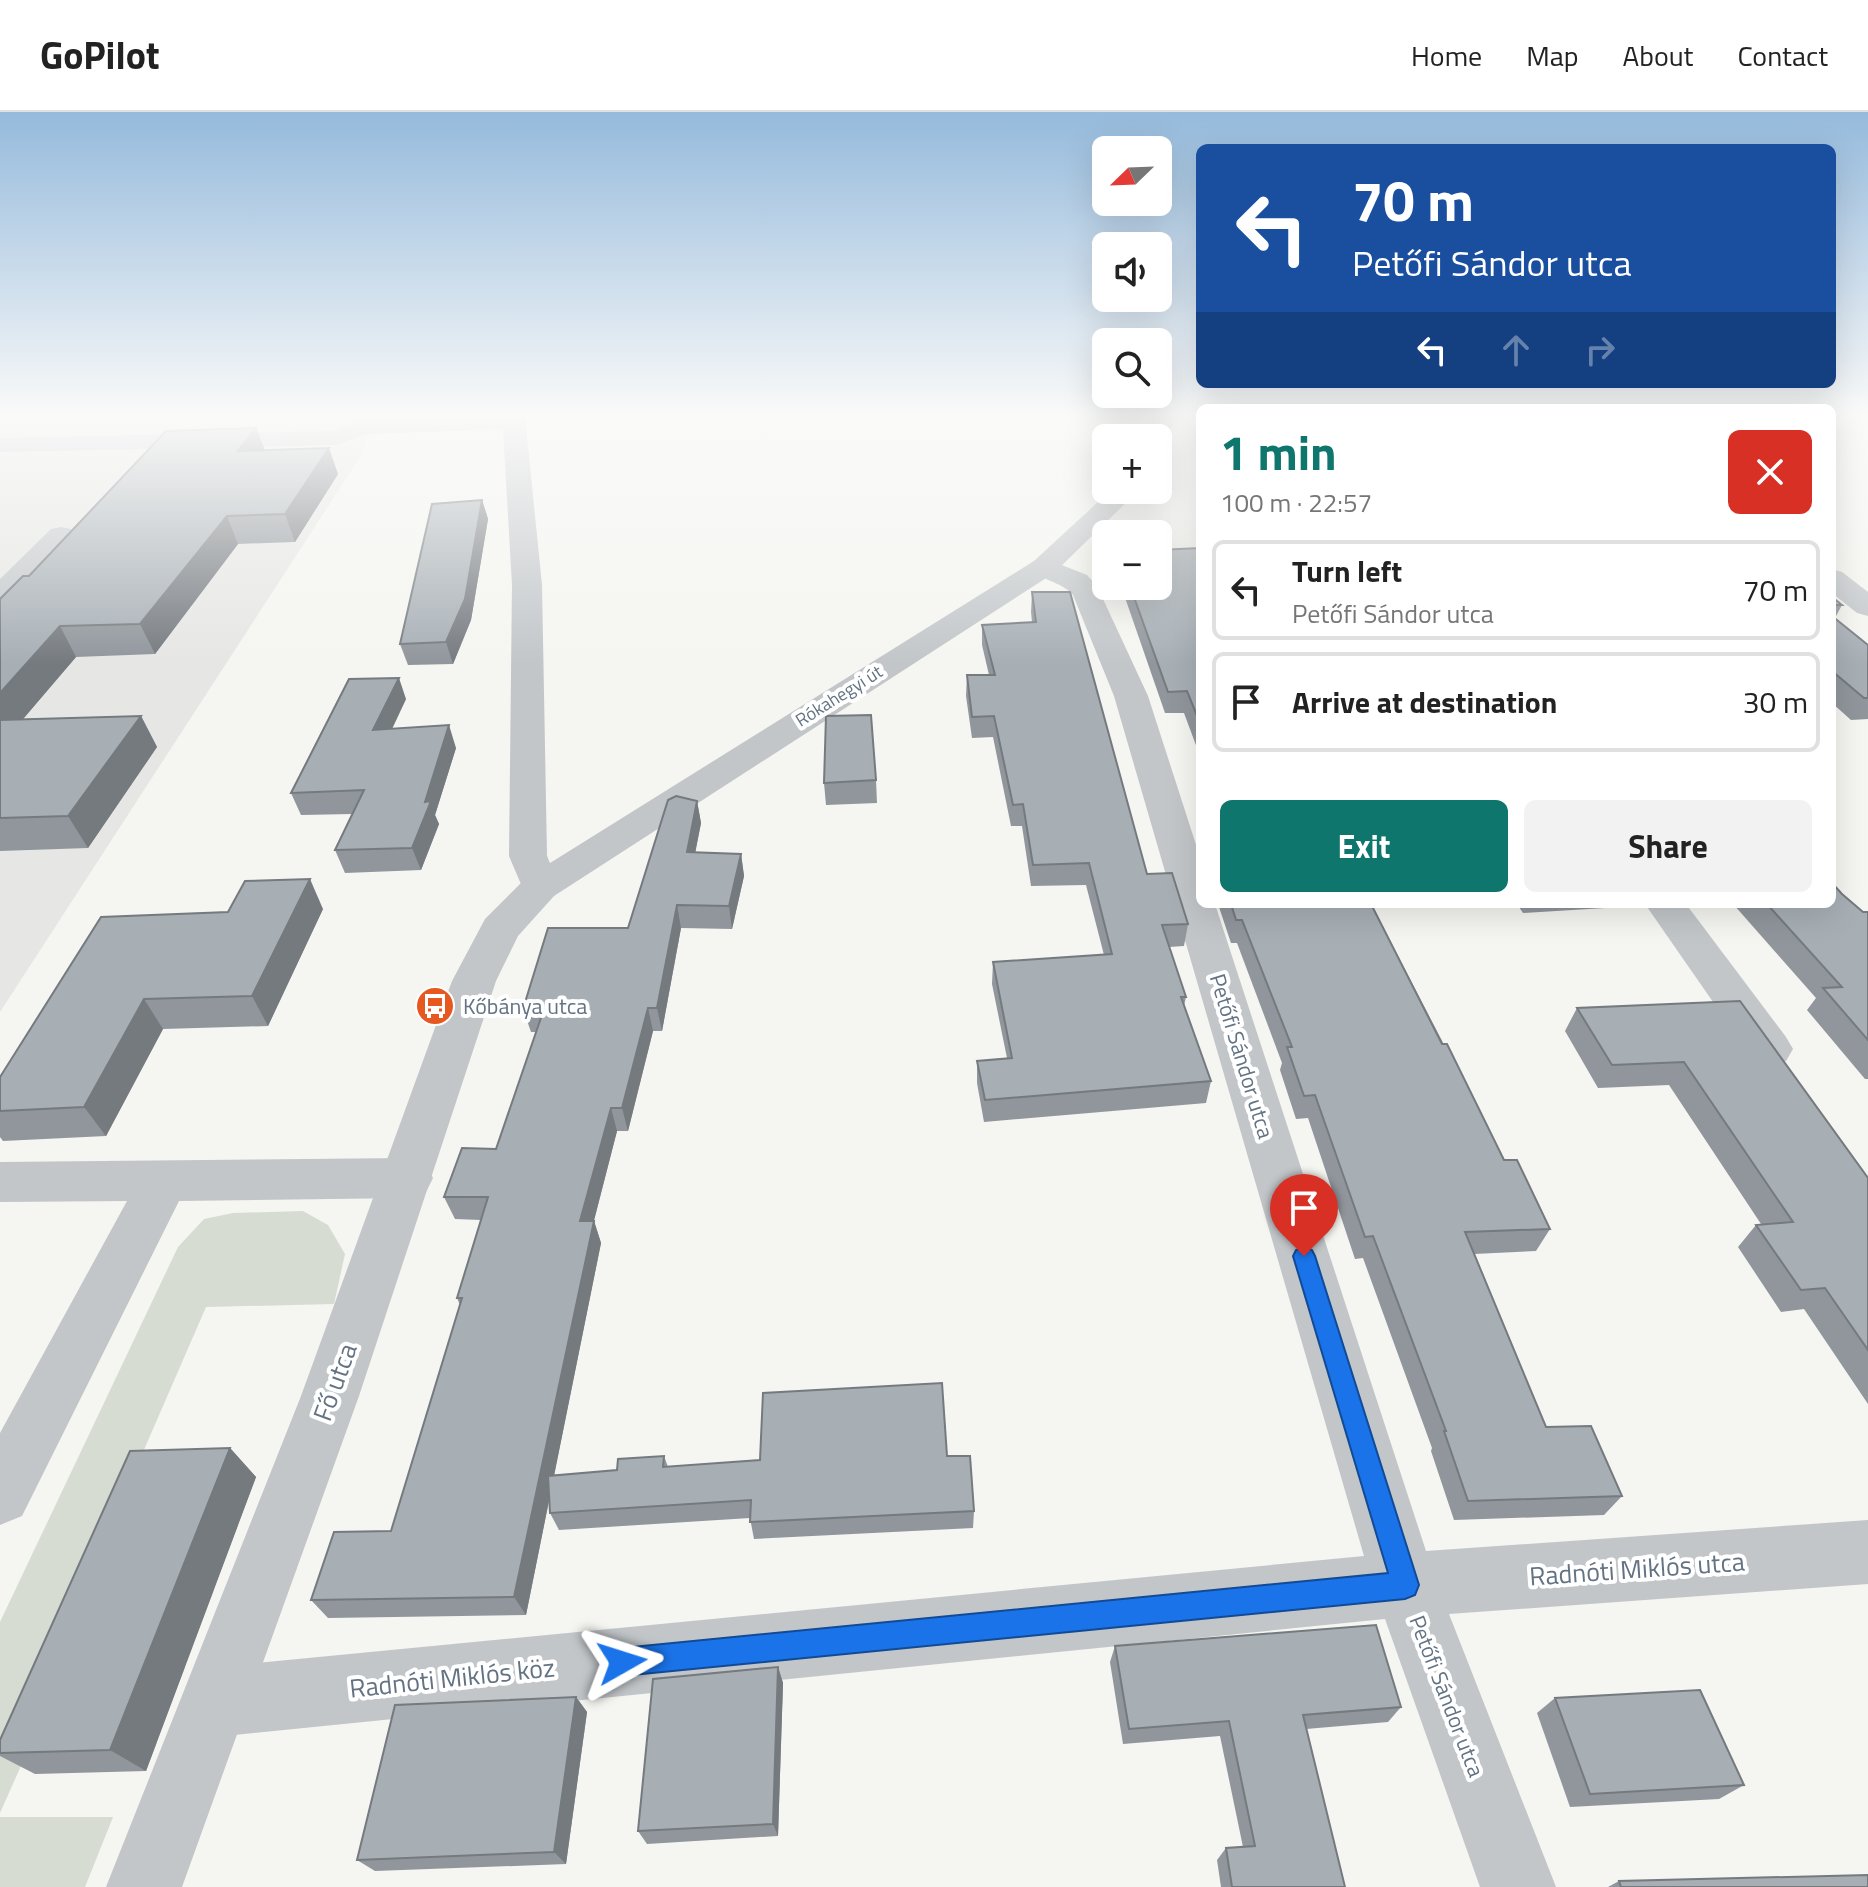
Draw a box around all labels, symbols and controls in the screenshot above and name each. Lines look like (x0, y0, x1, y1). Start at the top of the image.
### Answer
text: GoPilot (40, 26, 160, 84)
text: Home (1411, 34, 1482, 77)
text: Map (1526, 34, 1579, 77)
text: About (1623, 34, 1693, 77)
text: Contact (1737, 34, 1828, 77)
north arrow (1092, 136, 1172, 216)
map controls (1092, 136, 1172, 600)
text: 70 m (1352, 158, 1474, 243)
icon: left (1220, 176, 1324, 280)
button: sound (1092, 232, 1172, 312)
text: Petőfi Sándor utca (1352, 235, 1631, 290)
button: search (1092, 328, 1172, 408)
icon: left (1410, 328, 1454, 372)
icon: ahead (1494, 328, 1538, 372)
icon: right (1578, 328, 1622, 372)
text: 1 min (1220, 416, 1337, 489)
button: + (1092, 424, 1172, 504)
button: close (1728, 430, 1812, 514)
text: 100 m · 22:57 (1220, 483, 1372, 522)
button: − (1092, 520, 1172, 600)
text: Turn left (1292, 548, 1402, 594)
text: 70 m (1743, 567, 1808, 613)
icon: left (1224, 568, 1268, 612)
text: Petőfi Sándor utca (1292, 594, 1494, 633)
street label: Rókahegyi út (790, 658, 888, 733)
text: Arrive at destination (1292, 679, 1557, 725)
text: 30 m (1743, 679, 1808, 725)
icon: arrive (1224, 680, 1268, 724)
button: Exit (1220, 800, 1508, 892)
button: Share (1524, 800, 1812, 892)
street label: Petőfi Sándor utca (1201, 969, 1283, 1143)
bus stop icon: Kőbánya utca (414, 985, 456, 1027)
place label: Kőbánya utca (463, 989, 587, 1023)
pin (1270, 1174, 1338, 1256)
icon: arrive (1282, 1186, 1326, 1230)
street label: Fő utca (303, 1338, 367, 1426)
street label: Radnóti Miklós utca (1528, 1542, 1746, 1595)
street label: Petőfi Sándor utca (1401, 1610, 1493, 1782)
position arrow (580, 1620, 664, 1704)
street label: Radnóti Miklós köz (347, 1647, 556, 1708)

